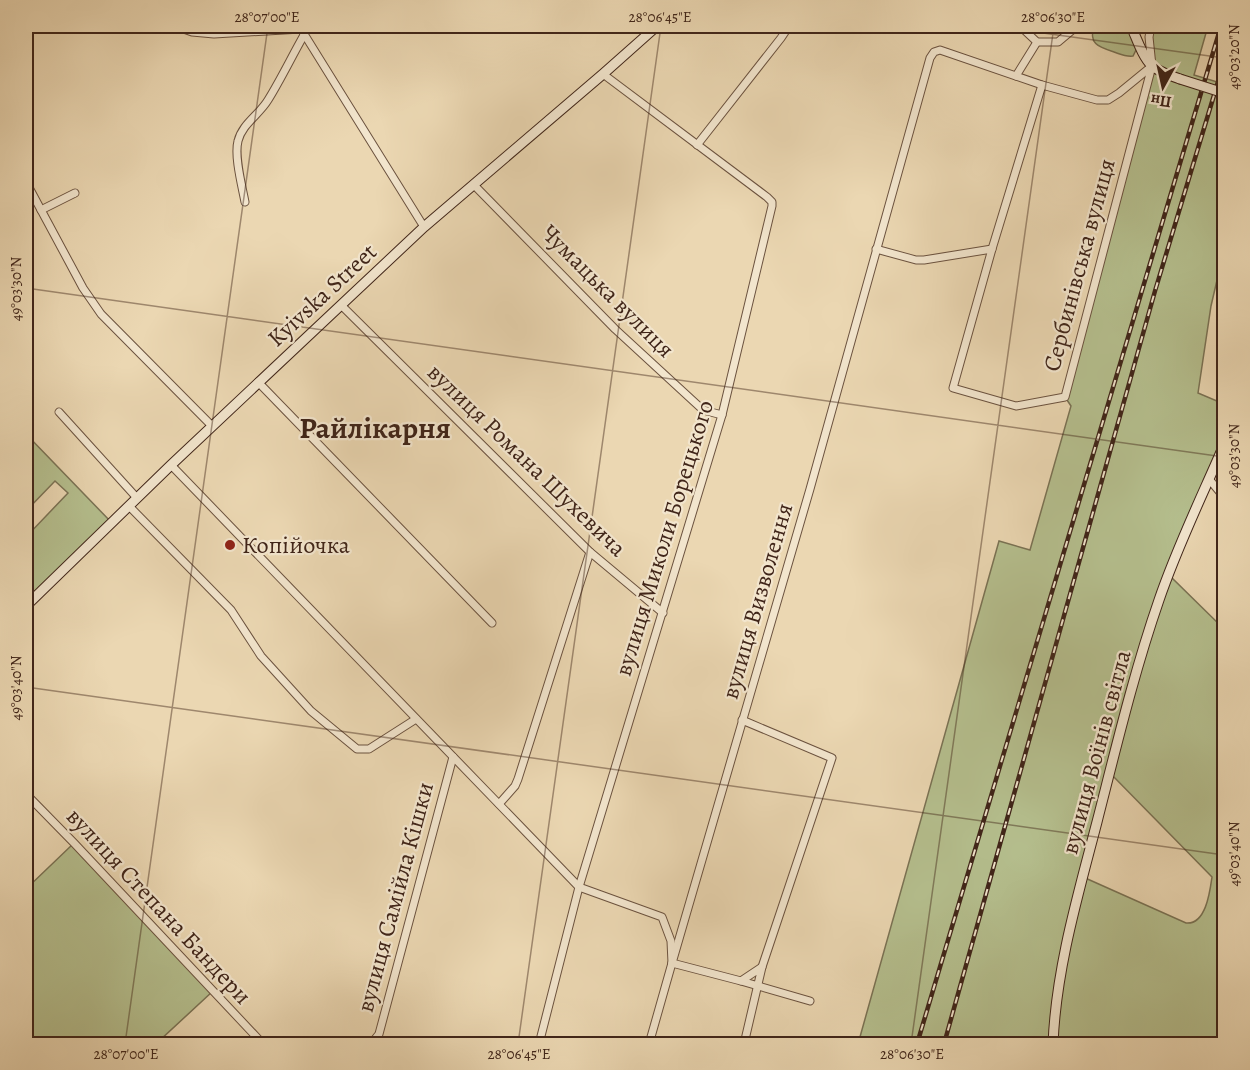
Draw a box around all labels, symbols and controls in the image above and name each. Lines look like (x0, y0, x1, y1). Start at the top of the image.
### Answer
text: 28°07'00"E (234, 7, 300, 27)
text: 28°06'45"E (628, 7, 692, 27)
text: 28°06'30"E (1021, 7, 1085, 27)
text: 49°03'20"N (1224, 24, 1244, 90)
north arrow (1133, 57, 1193, 117)
text: Пн (1149, 89, 1173, 113)
street label: Сербинівська вулиця (1035, 155, 1123, 375)
street label: Чумацька вулиця (534, 217, 682, 365)
street label: Kyivska Street (260, 236, 384, 354)
text: 49°03'30"N (6, 257, 26, 321)
street label: вулиця Романа Шухевича (421, 356, 633, 564)
street label: вулиця Миколи Борецького (607, 396, 721, 680)
district label: Райлікарня (299, 408, 451, 448)
text: 49°03'30"N (1224, 424, 1244, 488)
street label: вулиця Визволення (714, 499, 800, 703)
place label: Копійочка (242, 529, 350, 561)
marker: Копійочка (223, 538, 237, 552)
street label: вулиця Воїнів світла (1053, 646, 1139, 858)
text: 49°03'40"N (6, 655, 26, 721)
street label: вулиця Самійла Кішки (349, 778, 441, 1016)
street label: вулиця Степана Бандери (59, 801, 259, 1011)
text: 49°03'40"N (1224, 821, 1244, 887)
text: 28°07'00"E (93, 1044, 159, 1064)
text: 28°06'45"E (487, 1044, 551, 1064)
text: 28°06'30"E (880, 1044, 944, 1064)

